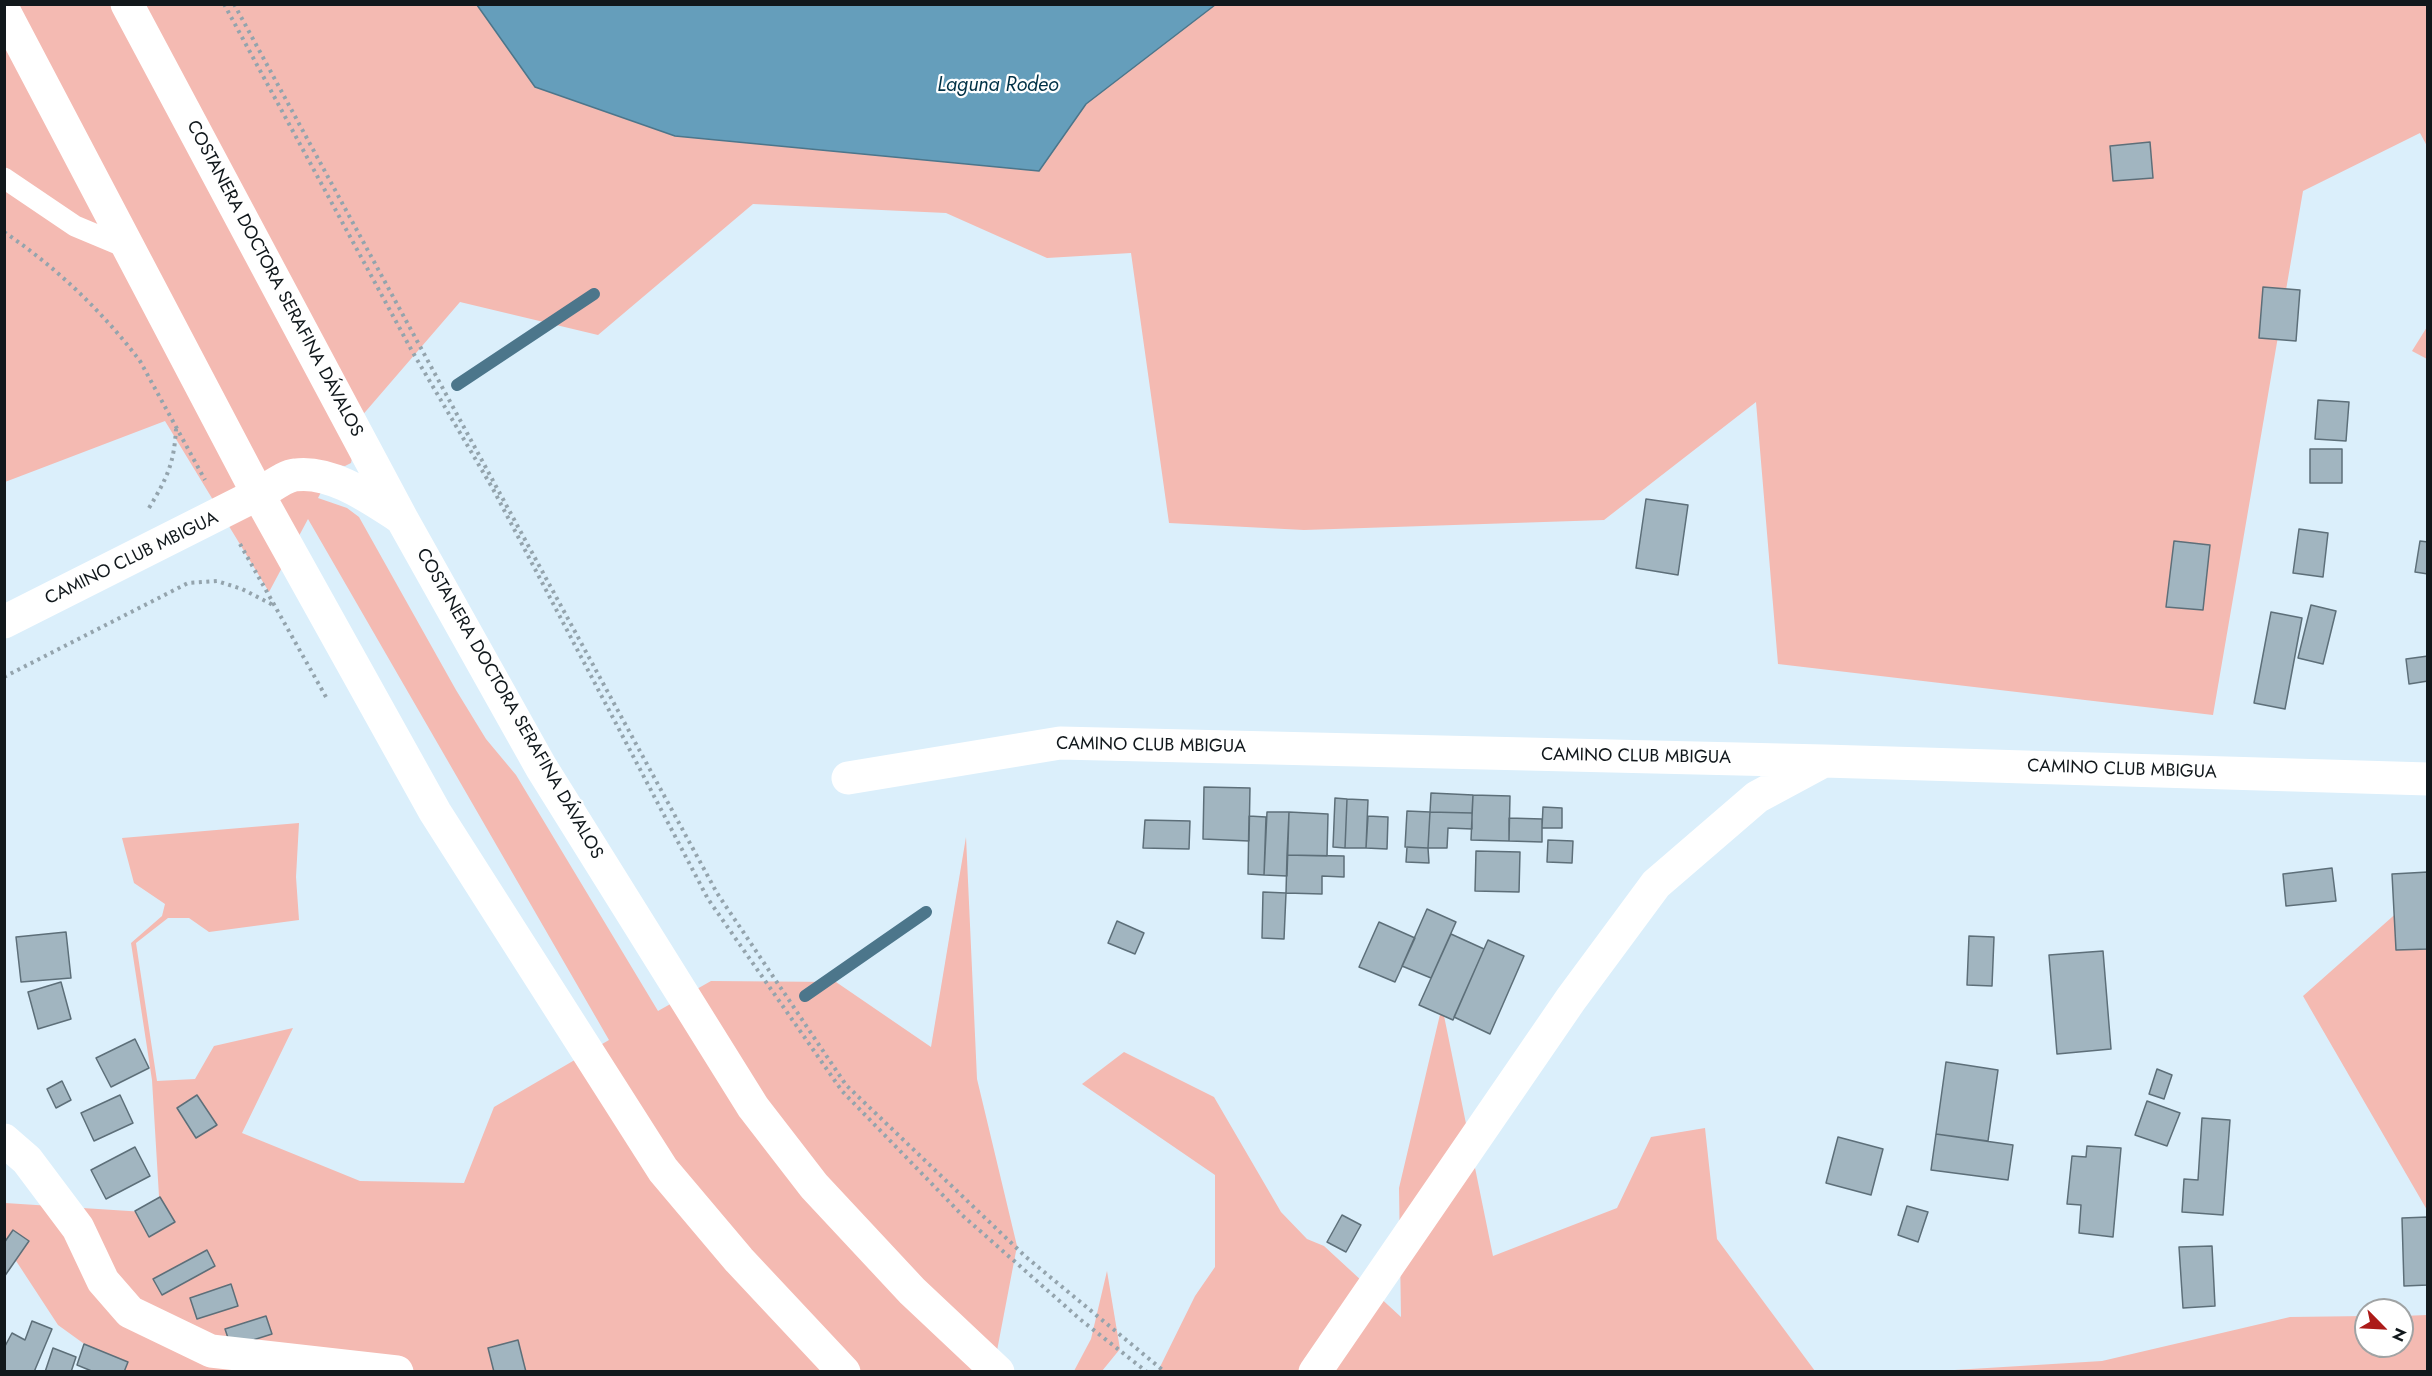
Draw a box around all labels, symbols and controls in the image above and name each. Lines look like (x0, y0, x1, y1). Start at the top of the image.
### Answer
water label: Laguna Rodeo (937, 74, 1059, 98)
street label: COSTANERA DOCTORA SERAFINA DÁVALOS (181, 117, 367, 441)
street label: CAMINO CLUB MBIGUA (42, 508, 222, 610)
street label: COSTANERA DOCTORA SERAFINA DÁVALOS (411, 545, 607, 863)
street label: CAMINO CLUB MBIGUA (1056, 734, 1246, 758)
street label: CAMINO CLUB MBIGUA (1541, 745, 1731, 769)
street label: CAMINO CLUB MBIGUA (2027, 756, 2217, 784)
north arrow (2354, 1298, 2414, 1358)
text: N (2386, 1324, 2412, 1345)

